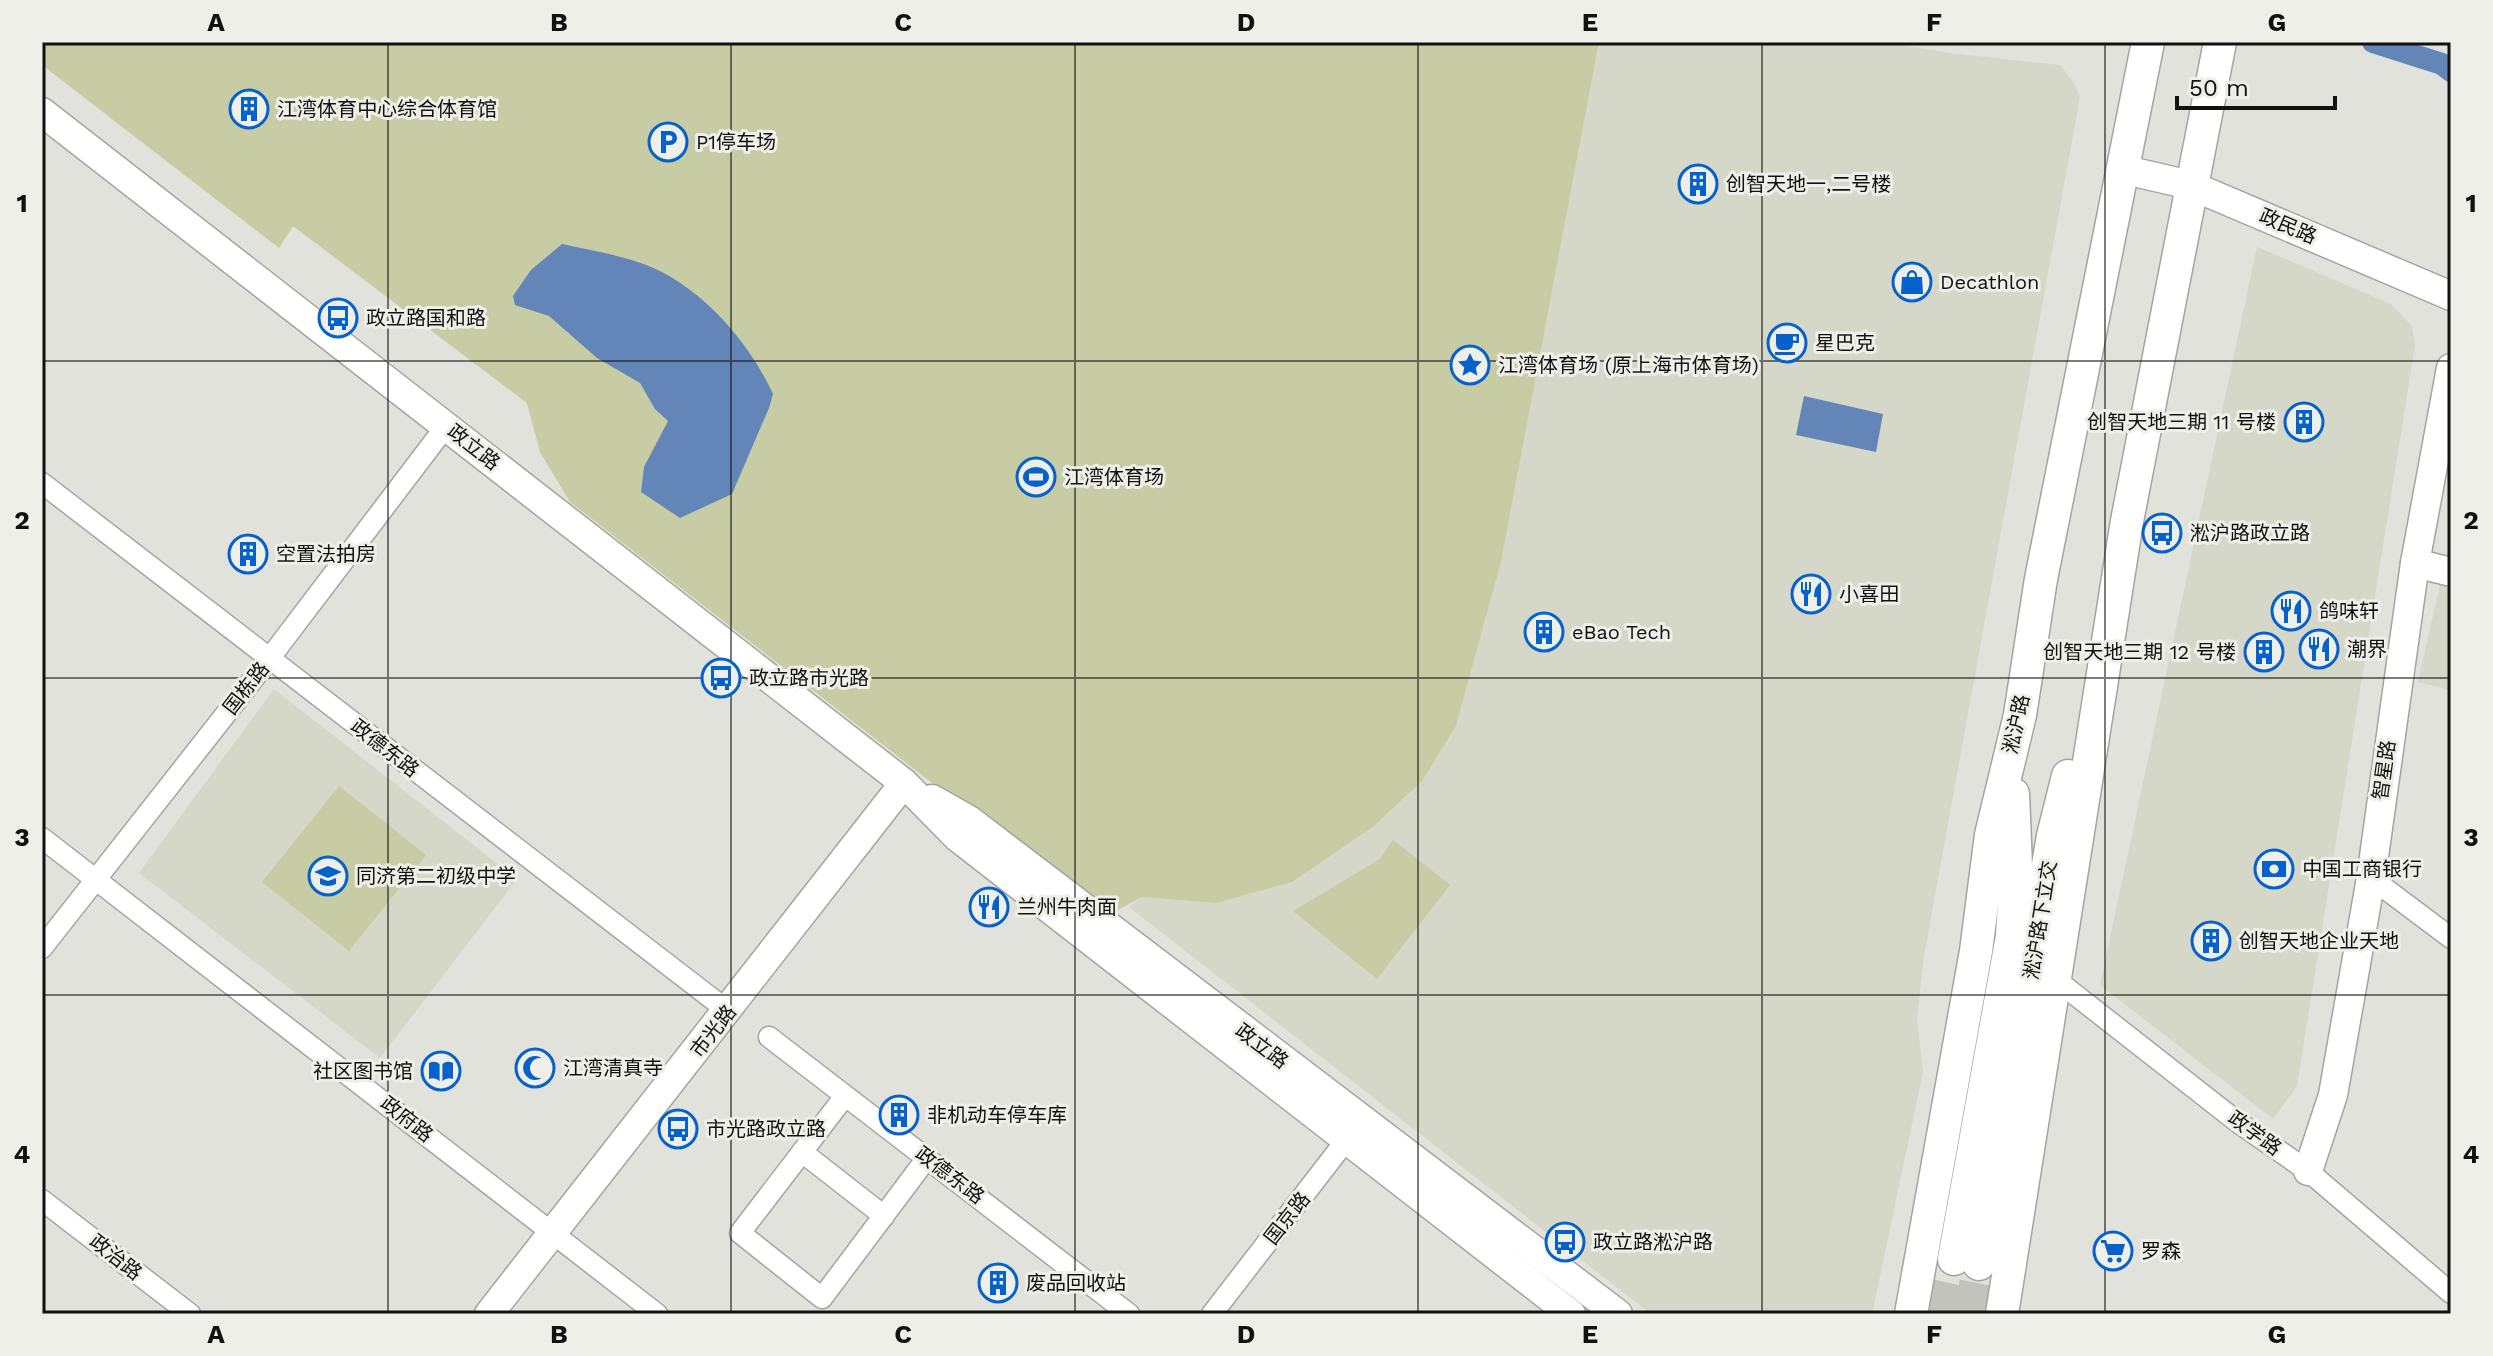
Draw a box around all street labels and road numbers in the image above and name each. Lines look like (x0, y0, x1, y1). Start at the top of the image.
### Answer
street label: 政民路 (2256, 203, 2320, 249)
street label: 政立路 (443, 419, 505, 475)
street label: 国栋路 (218, 657, 274, 719)
street label: 淞沪路 (1998, 692, 2034, 756)
street label: 政德东路 (346, 714, 424, 782)
street label: 智星路 (2368, 739, 2400, 801)
street label: 淞沪路下立交 (2019, 859, 2061, 981)
street label: 市光路 (685, 1000, 741, 1062)
street label: 政立路 (1231, 1018, 1293, 1074)
street label: 政府路 (376, 1091, 438, 1147)
street label: 政学路 (2224, 1106, 2286, 1160)
street label: 政德东路 (911, 1141, 989, 1209)
street label: 国京路 (1259, 1187, 1315, 1249)
street label: 政治路 (85, 1229, 147, 1285)

